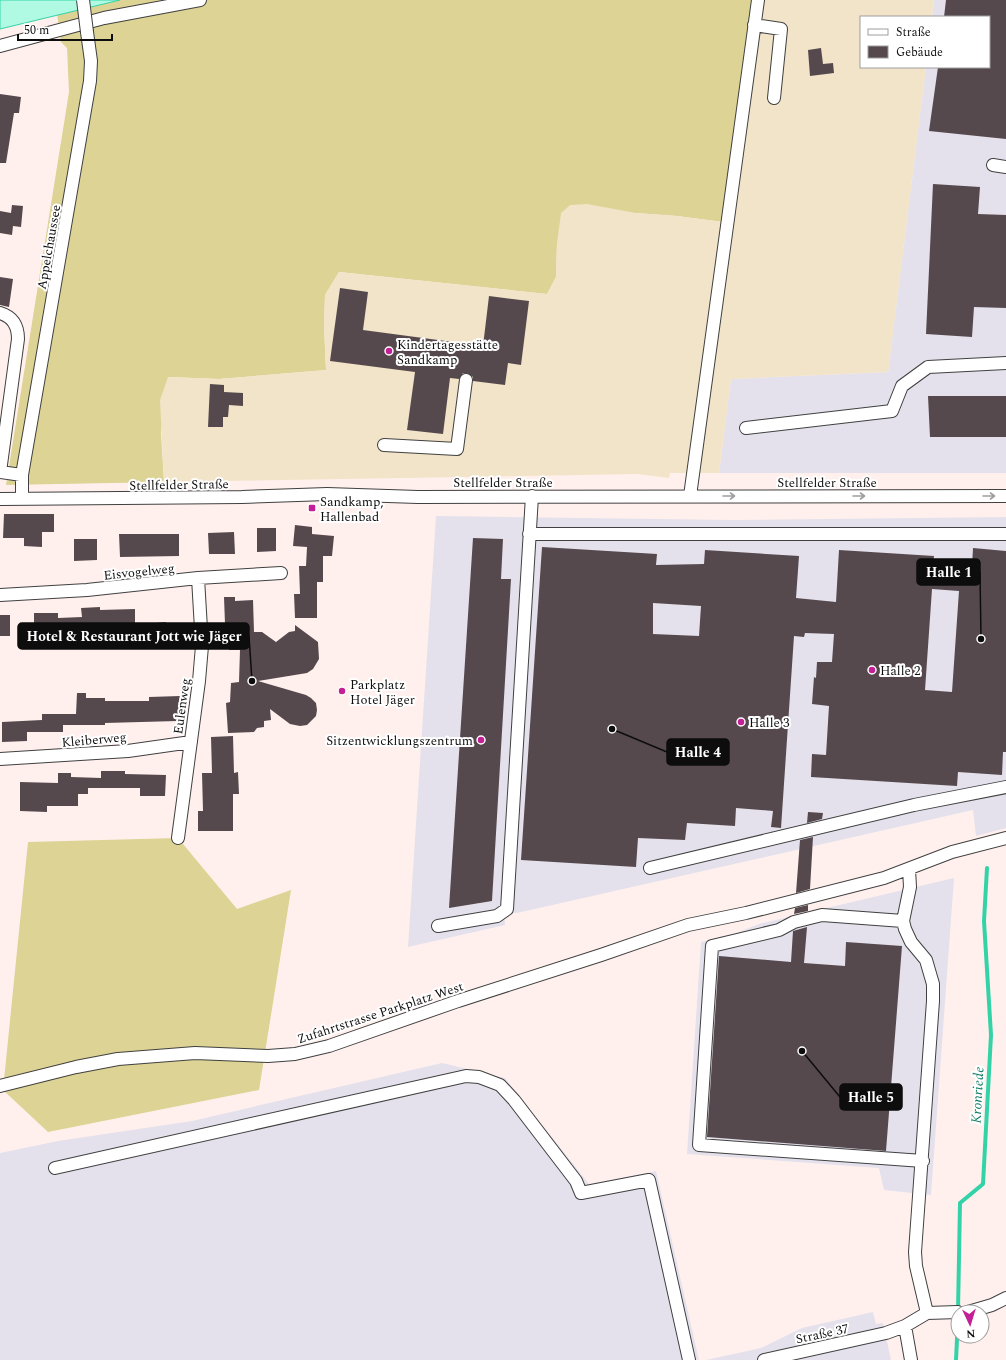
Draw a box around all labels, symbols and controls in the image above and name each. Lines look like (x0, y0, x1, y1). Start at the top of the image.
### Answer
scale bar (18, 16, 112, 42)
legend (860, 16, 990, 68)
text: 50 m (24, 21, 49, 40)
text: Straße (896, 23, 931, 42)
text: Gebäude (896, 43, 943, 62)
street label: Appelchaussee (32, 203, 66, 291)
place label: Kindertagesstätte Sandkamp (397, 335, 498, 370)
marker: Kindertagesstätte Sandkamp (384, 346, 394, 356)
street label: Stellfelder Straße (453, 473, 553, 493)
street label: Stellfelder Straße (777, 473, 877, 493)
street label: Stellfelder Straße (129, 474, 229, 496)
place label: Sandkamp, Hallenbad (320, 492, 383, 527)
one-way arrow (722, 492, 735, 500)
one-way arrow (852, 492, 865, 500)
one-way arrow (982, 492, 995, 500)
marker: Sandkamp, Hallenbad (307, 503, 317, 513)
street label: Eisvogelweg (102, 558, 176, 586)
callout: Halle 1 (917, 559, 980, 585)
text: Halle 1 (926, 562, 972, 583)
callout: Hotel & Restaurant Jott wie Jäger (18, 623, 249, 649)
text: Hotel & Restaurant Jott wie Jäger (26, 626, 242, 647)
place label: Halle 2 (880, 661, 921, 681)
marker: Halle 2 (867, 665, 877, 675)
place label: Parkplatz Hotel Jäger (350, 675, 415, 710)
street label: Eulenweg (168, 677, 196, 736)
marker: Parkplatz Hotel Jäger (337, 686, 347, 696)
place label: Halle 3 (749, 713, 790, 733)
marker: Halle 3 (736, 717, 746, 727)
street label: Kleiberweg (61, 727, 127, 753)
place label: Sitzentwicklungszentrum (326, 731, 473, 751)
marker: Sitzentwicklungszentrum (476, 735, 486, 745)
callout: Halle 4 (667, 739, 729, 765)
text: Halle 4 (675, 742, 721, 763)
street label: Zufahrtstrasse Parkplatz West (295, 976, 466, 1049)
water label: Kronriede (966, 1066, 989, 1124)
callout: Halle 5 (840, 1084, 902, 1110)
text: Halle 5 (848, 1087, 894, 1108)
north arrow (950, 1304, 990, 1344)
street label: Straße 37 (794, 1319, 851, 1349)
text: N (966, 1325, 976, 1342)

